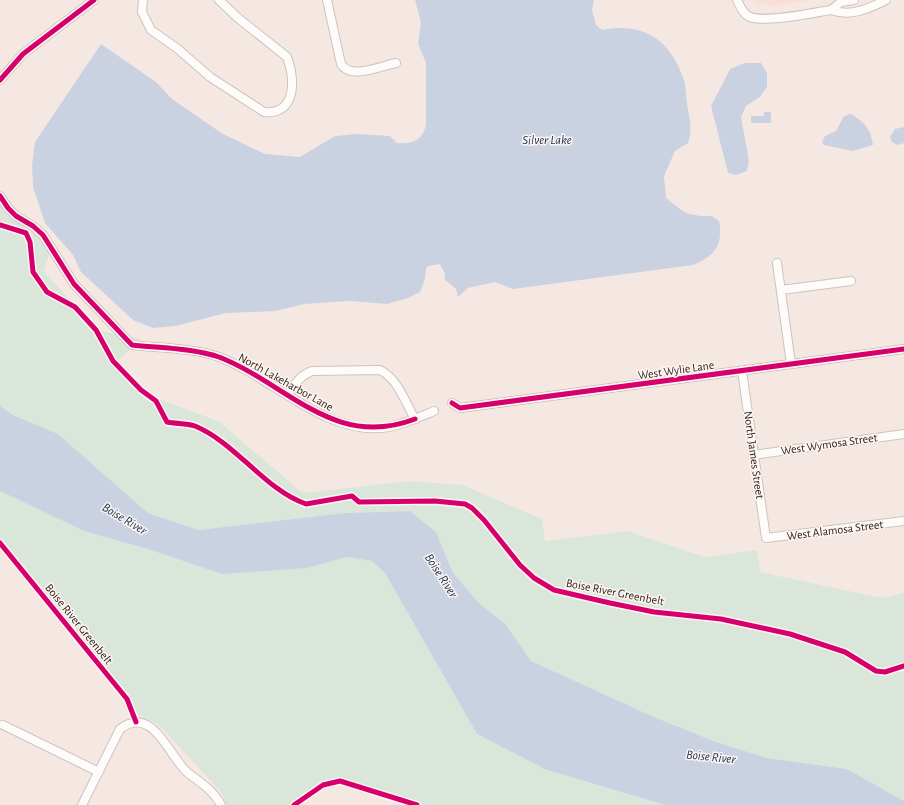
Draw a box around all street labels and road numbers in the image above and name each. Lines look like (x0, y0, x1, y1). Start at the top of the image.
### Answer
street label: North Lakeharbor Lane (237, 351, 335, 413)
street label: West Wylie Lane (637, 359, 715, 382)
street label: North James Street (742, 410, 766, 500)
street label: West Wymosa Street (780, 431, 878, 458)
street label: West Alamosa Street (786, 518, 884, 542)
street label: Boise River Greenbelt (565, 577, 665, 607)
street label: Boise River Greenbelt (43, 582, 115, 667)

